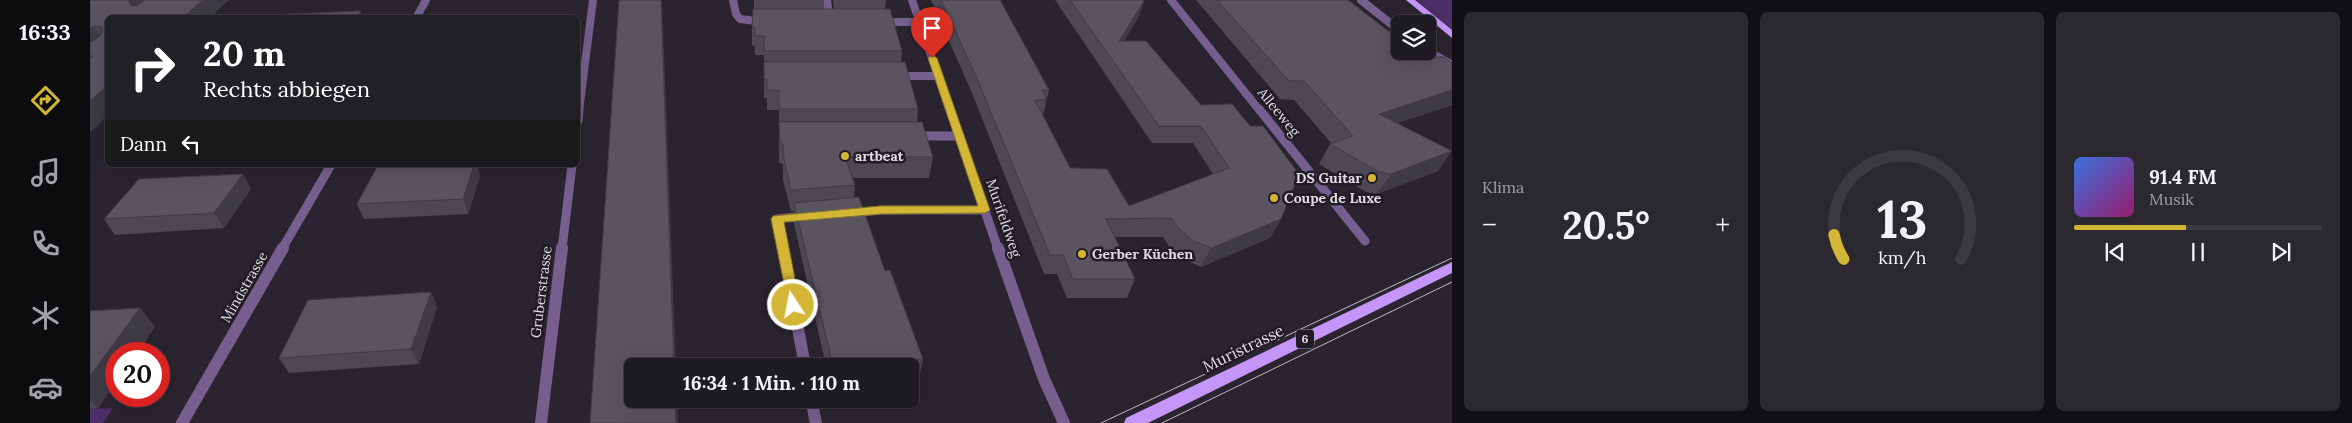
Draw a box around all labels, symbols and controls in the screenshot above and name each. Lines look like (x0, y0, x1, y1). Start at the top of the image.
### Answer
pin (911, 7, 953, 58)
icon: arrive (918, 14, 946, 42)
map controls (1391, 15, 1436, 60)
button: layers (1391, 15, 1436, 60)
text: 16:33 (19, 18, 71, 46)
text: 20 m (203, 31, 285, 76)
icon: right (120, 35, 185, 100)
text: Rechts abbiegen (203, 75, 370, 103)
icon: directions (28, 83, 63, 118)
street label: Alleeweg (1253, 83, 1304, 140)
icon: left (177, 130, 205, 158)
text: Dann (120, 132, 167, 156)
place label: artbeat (855, 147, 904, 165)
marker: artbeat (839, 150, 851, 162)
icon: music (28, 155, 63, 190)
text: 91.4 FM (2149, 165, 2217, 189)
place label: DS Guitar (1296, 169, 1362, 187)
marker: DS Guitar (1366, 172, 1378, 184)
street label: Murifeldweg (982, 176, 1026, 260)
text: Klima (1482, 177, 1524, 197)
text: 13 (1877, 186, 1927, 252)
place label: Coupe de Luxe (1284, 189, 1382, 207)
text: Musik (2149, 189, 2194, 209)
marker: Coupe de Luxe (1268, 192, 1280, 204)
text: 20.5° (1562, 201, 1650, 249)
text: − (1482, 207, 1497, 243)
text: + (1715, 207, 1730, 243)
icon: phone (28, 226, 63, 261)
icon: previous (2101, 238, 2129, 266)
icon: pause (2184, 238, 2212, 266)
icon: next (2267, 238, 2295, 266)
street label: Gruberstrasse (526, 245, 556, 339)
place label: Gerber Küchen (1092, 245, 1193, 263)
text: km/h (1878, 246, 1926, 269)
street label: Mindstrasse (216, 248, 272, 326)
marker: Gerber Küchen (1076, 248, 1088, 260)
position arrow (766, 278, 818, 330)
icon: climate (28, 298, 63, 333)
street label: Muristrasse (1199, 320, 1287, 376)
road number: 6 (1296, 329, 1314, 348)
speed limit sign: 20 (105, 342, 170, 407)
icon: car (28, 370, 63, 405)
text: 16:34 · 1 Min. · 110 m (683, 371, 860, 395)

